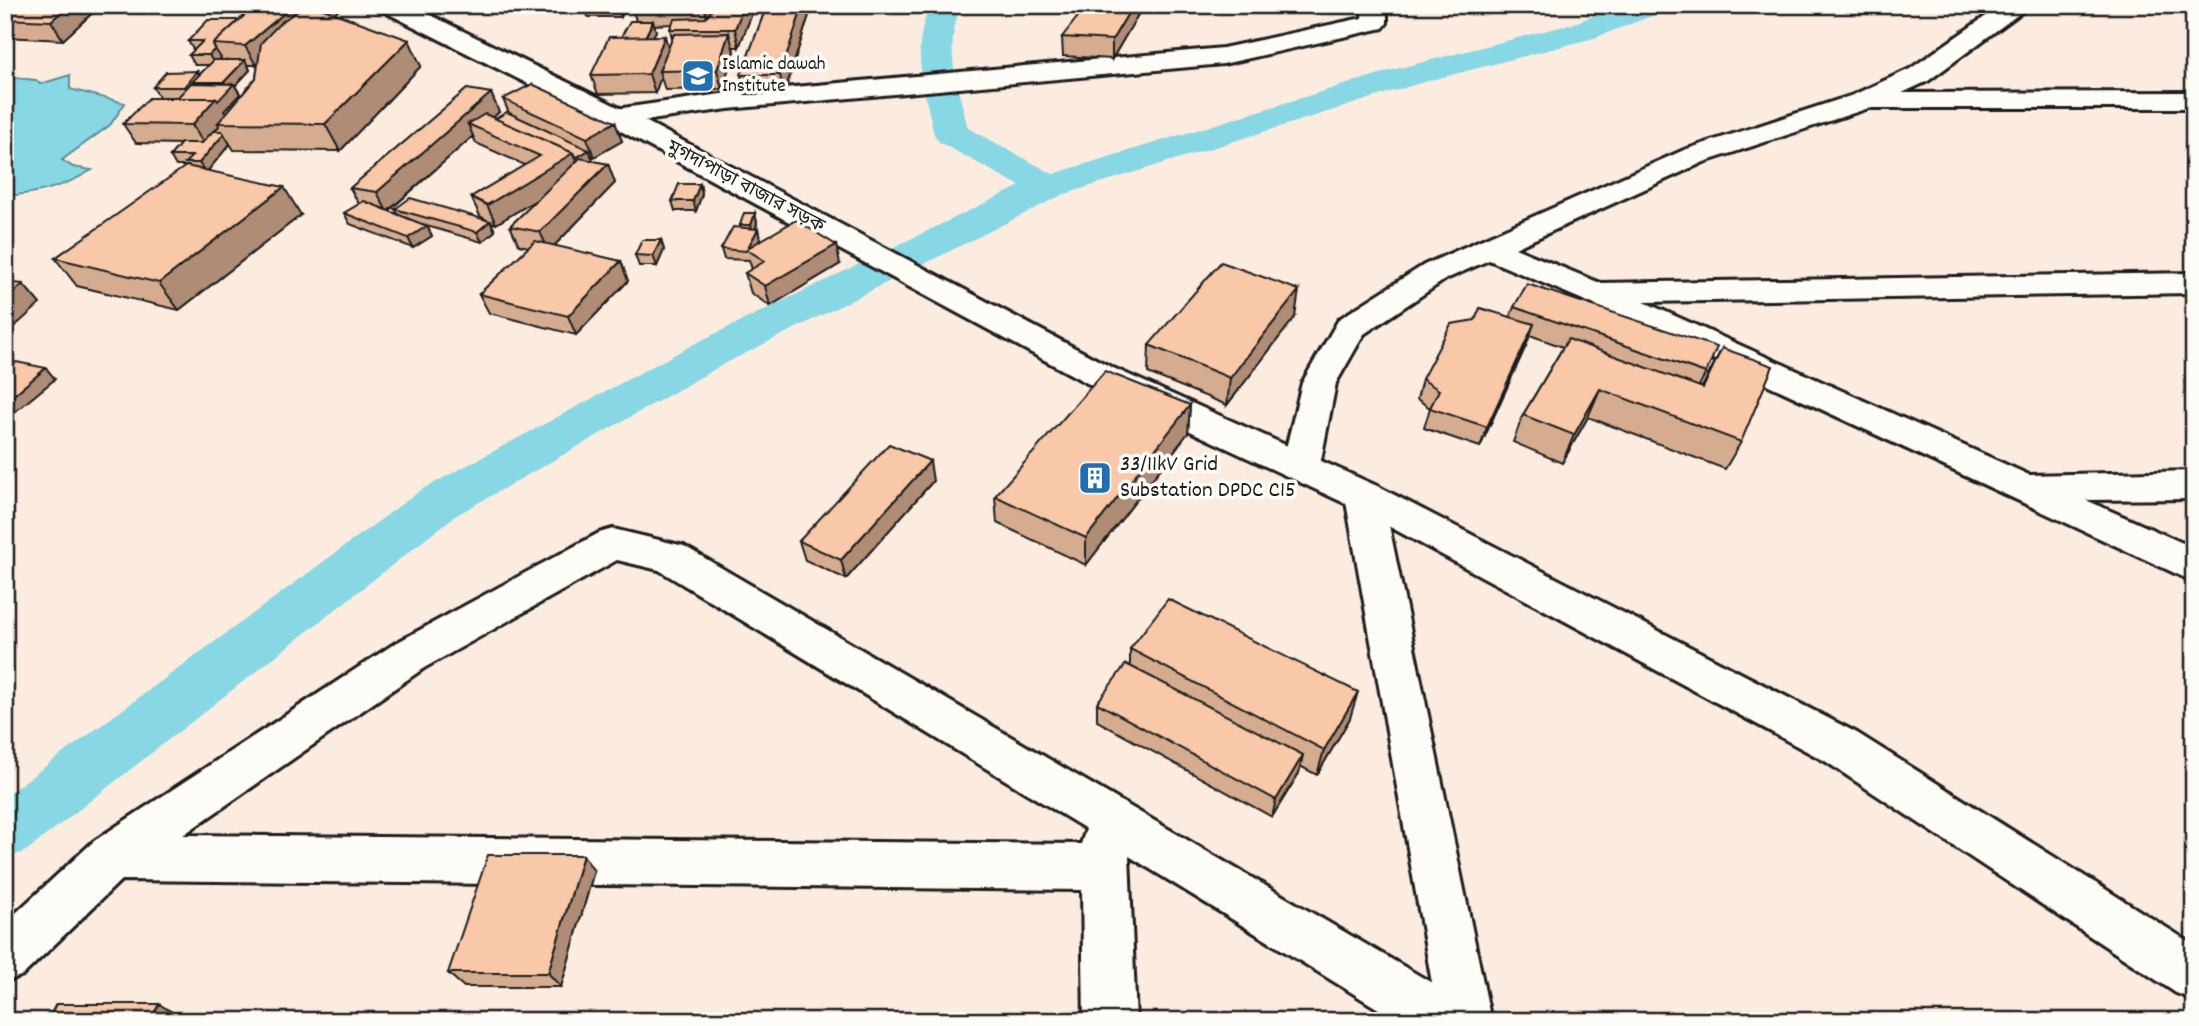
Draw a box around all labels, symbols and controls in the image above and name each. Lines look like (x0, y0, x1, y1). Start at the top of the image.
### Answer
place label: Islamic dawah Institute (722, 52, 826, 101)
school or university icon: Islamic dawah Institute (679, 57, 717, 95)
street label: মুগদাপাড়া বাজার সড়ক (660, 134, 829, 241)
place label: 33/11kV Grid Substation DPDC C15 (1120, 449, 1296, 508)
building icon: 33/11kV Grid Substation DPDC C15 (1076, 459, 1114, 497)

